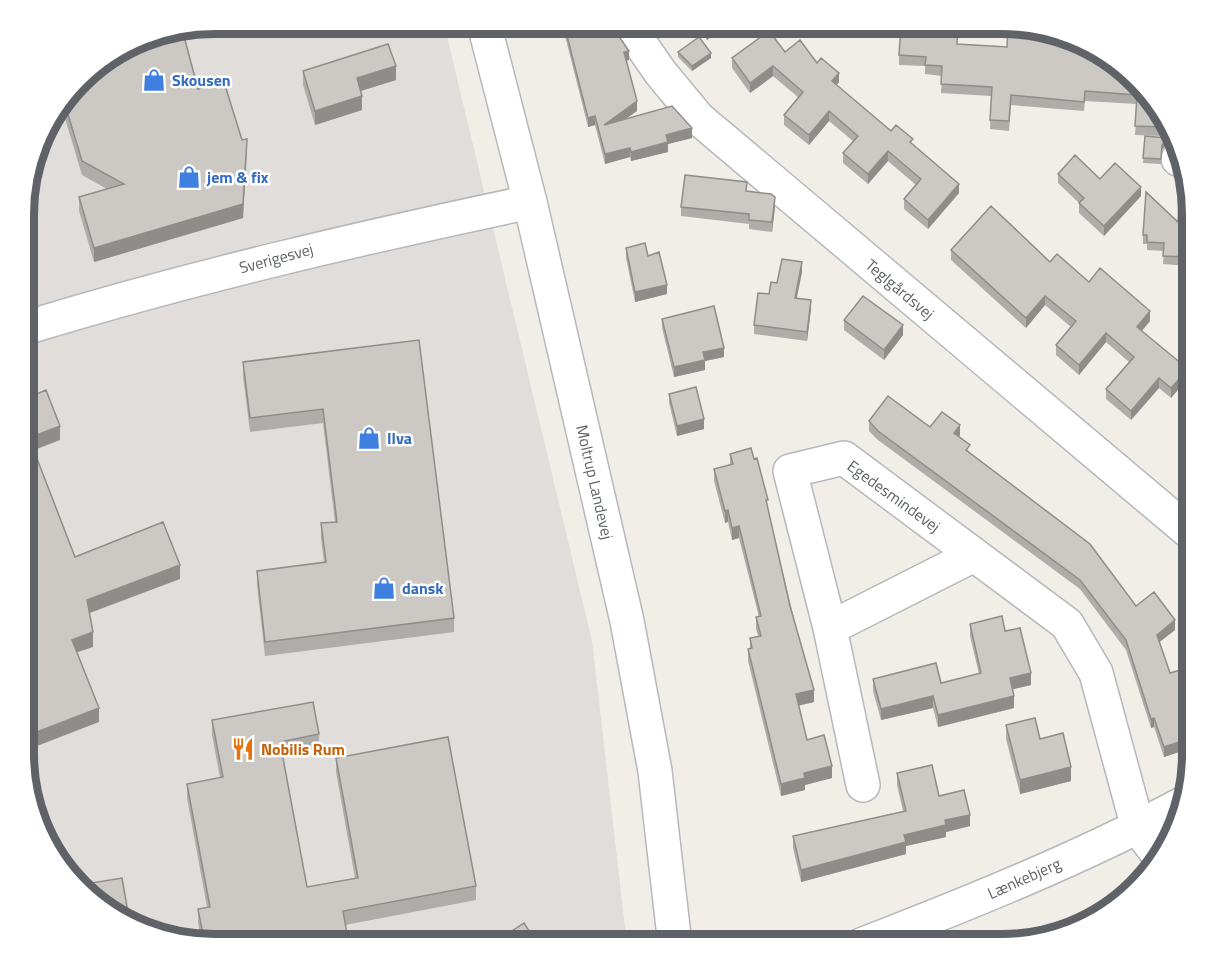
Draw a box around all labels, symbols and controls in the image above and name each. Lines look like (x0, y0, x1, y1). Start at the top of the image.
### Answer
shop icon: Skousen (141, 67, 167, 93)
place label: Skousen (172, 68, 231, 92)
shop icon: jem & fix (176, 164, 202, 190)
place label: jem & fix (206, 165, 269, 189)
street label: Sverigesvej (236, 237, 316, 279)
street label: Teglgårdsvej (860, 253, 940, 325)
street label: Moltrup Landevej (570, 422, 620, 542)
shop icon: Ilva (356, 425, 382, 451)
place label: Ilva (387, 426, 412, 450)
street label: Egedesmindevej (842, 454, 946, 538)
shop icon: dansk (371, 575, 397, 601)
place label: dansk (402, 576, 444, 600)
restaurant icon: Nobilis Rum (230, 736, 256, 762)
place label: Nobilis Rum (261, 737, 345, 761)
street label: Lænkebjerg (983, 851, 1065, 905)

